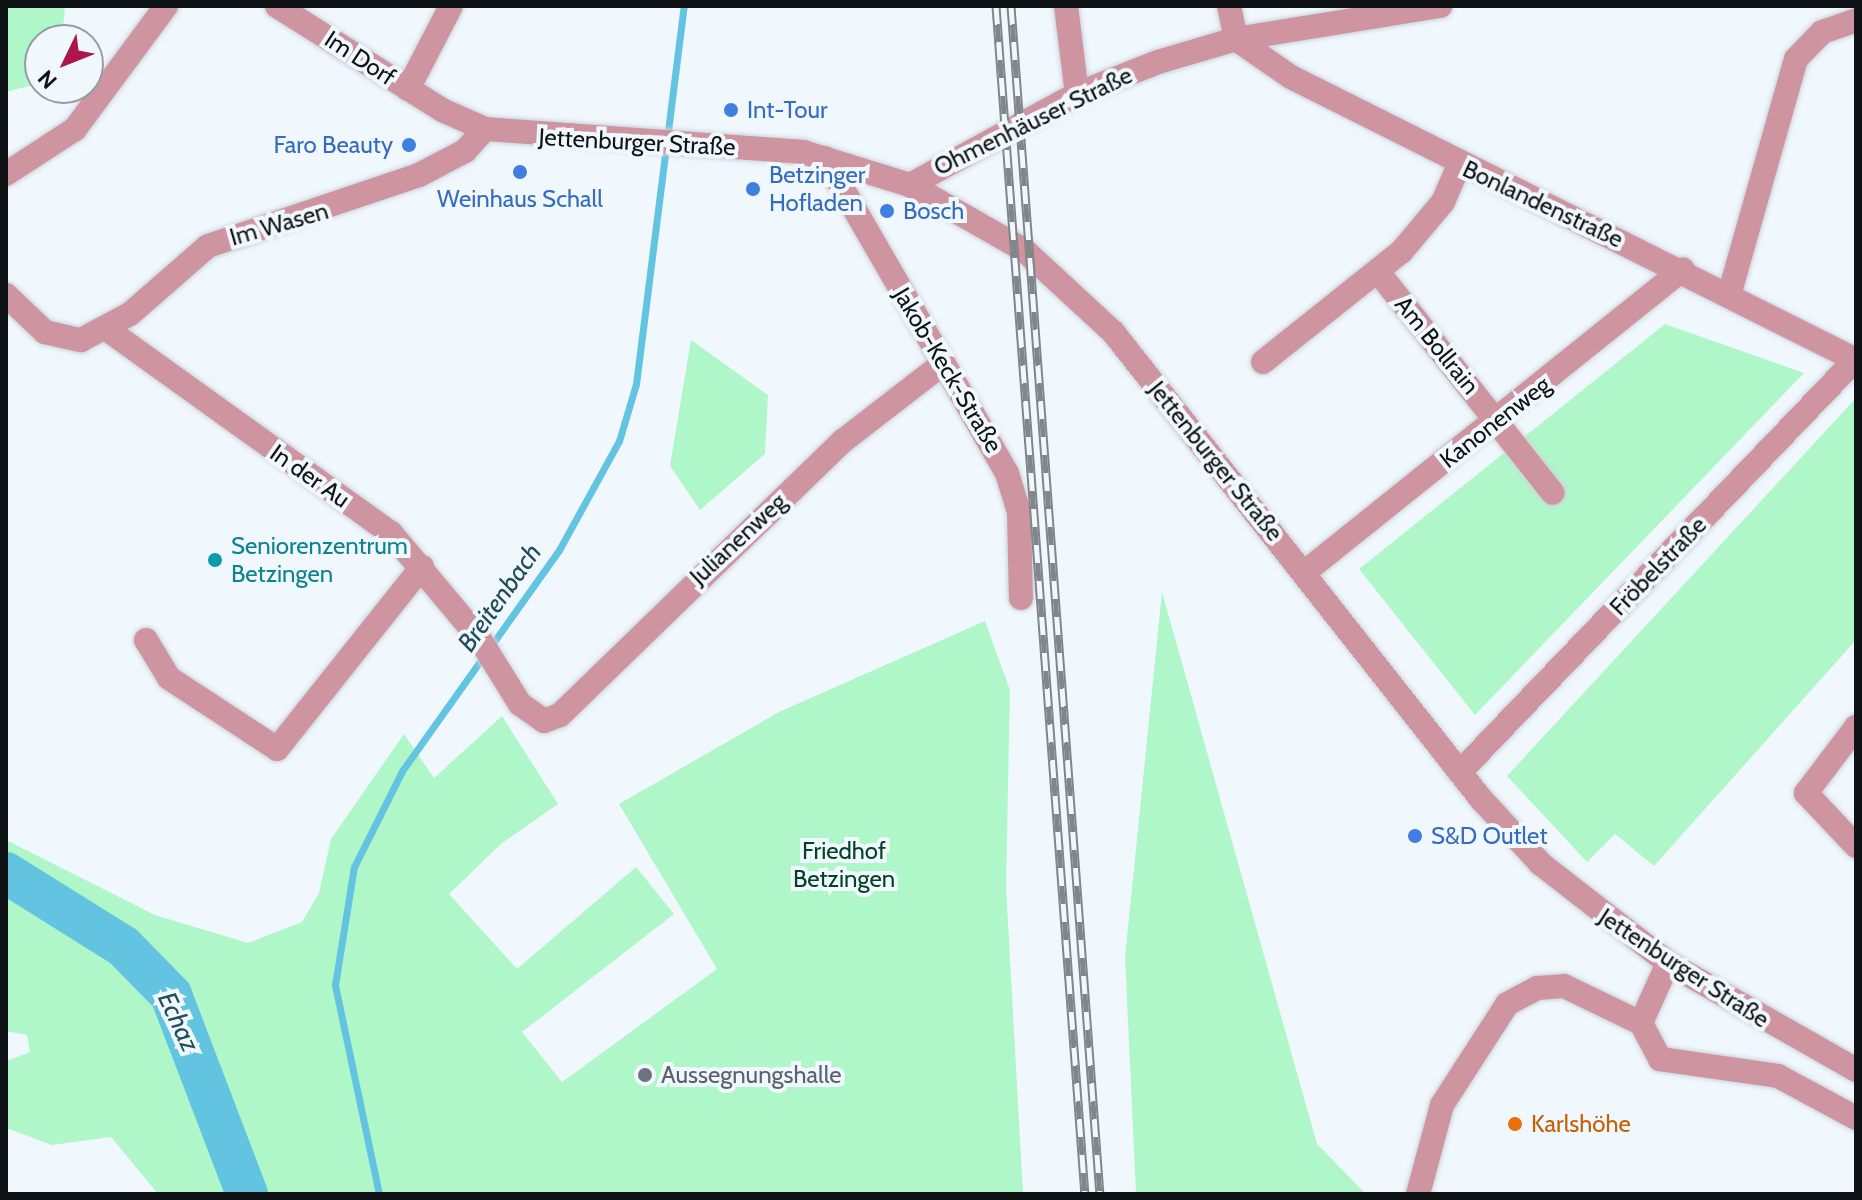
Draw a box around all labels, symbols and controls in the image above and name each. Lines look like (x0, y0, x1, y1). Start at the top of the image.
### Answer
north arrow (24, 24, 104, 104)
street label: Im Dorf (319, 25, 401, 91)
street label: Ohmenhäuser Straße (929, 60, 1137, 182)
text: N (32, 64, 63, 94)
place label: Int-Tour (747, 96, 828, 124)
marker: Int-Tour (722, 101, 740, 119)
street label: Jettenburger Straße (538, 122, 736, 162)
place label: Faro Beauty (274, 131, 393, 159)
marker: Faro Beauty (400, 136, 418, 154)
street label: Bonlandenstraße (1458, 154, 1628, 254)
place label: Betzinger Hofladen (769, 161, 865, 217)
marker: Weinhaus Schall (511, 163, 529, 181)
marker: Betzinger Hofladen (744, 180, 762, 198)
place label: Weinhaus Schall (437, 185, 603, 213)
street label: Im Wasen (226, 196, 332, 252)
place label: Bosch (903, 197, 964, 225)
marker: Bosch (878, 202, 896, 220)
street label: Jakob-Keck-Straße (887, 282, 1009, 458)
street label: Am Bollrain (1389, 290, 1485, 400)
street label: Kanonenweg (1434, 370, 1556, 474)
street label: Jettenburger Straße (1143, 375, 1289, 547)
street label: In der Au (265, 438, 355, 514)
street label: Julianenweg (684, 487, 792, 591)
street label: Fröbelstraße (1604, 511, 1712, 621)
place label: Seniorenzentrum Betzingen (231, 532, 408, 588)
water label: Breitenbach (452, 538, 548, 658)
marker: Seniorenzentrum Betzingen (206, 551, 224, 569)
place label: S&D Outlet (1431, 822, 1547, 850)
marker: S&D Outlet (1406, 827, 1424, 845)
park label: Friedhof Betzingen (793, 837, 895, 893)
street label: Jettenburger Straße (1594, 902, 1774, 1034)
water label: Echaz (151, 987, 205, 1057)
place label: Aussegnungshalle (661, 1061, 842, 1089)
marker: Aussegnungshalle (636, 1066, 654, 1084)
place label: Karlshöhe (1531, 1110, 1631, 1138)
marker: Karlshöhe (1506, 1115, 1524, 1133)

